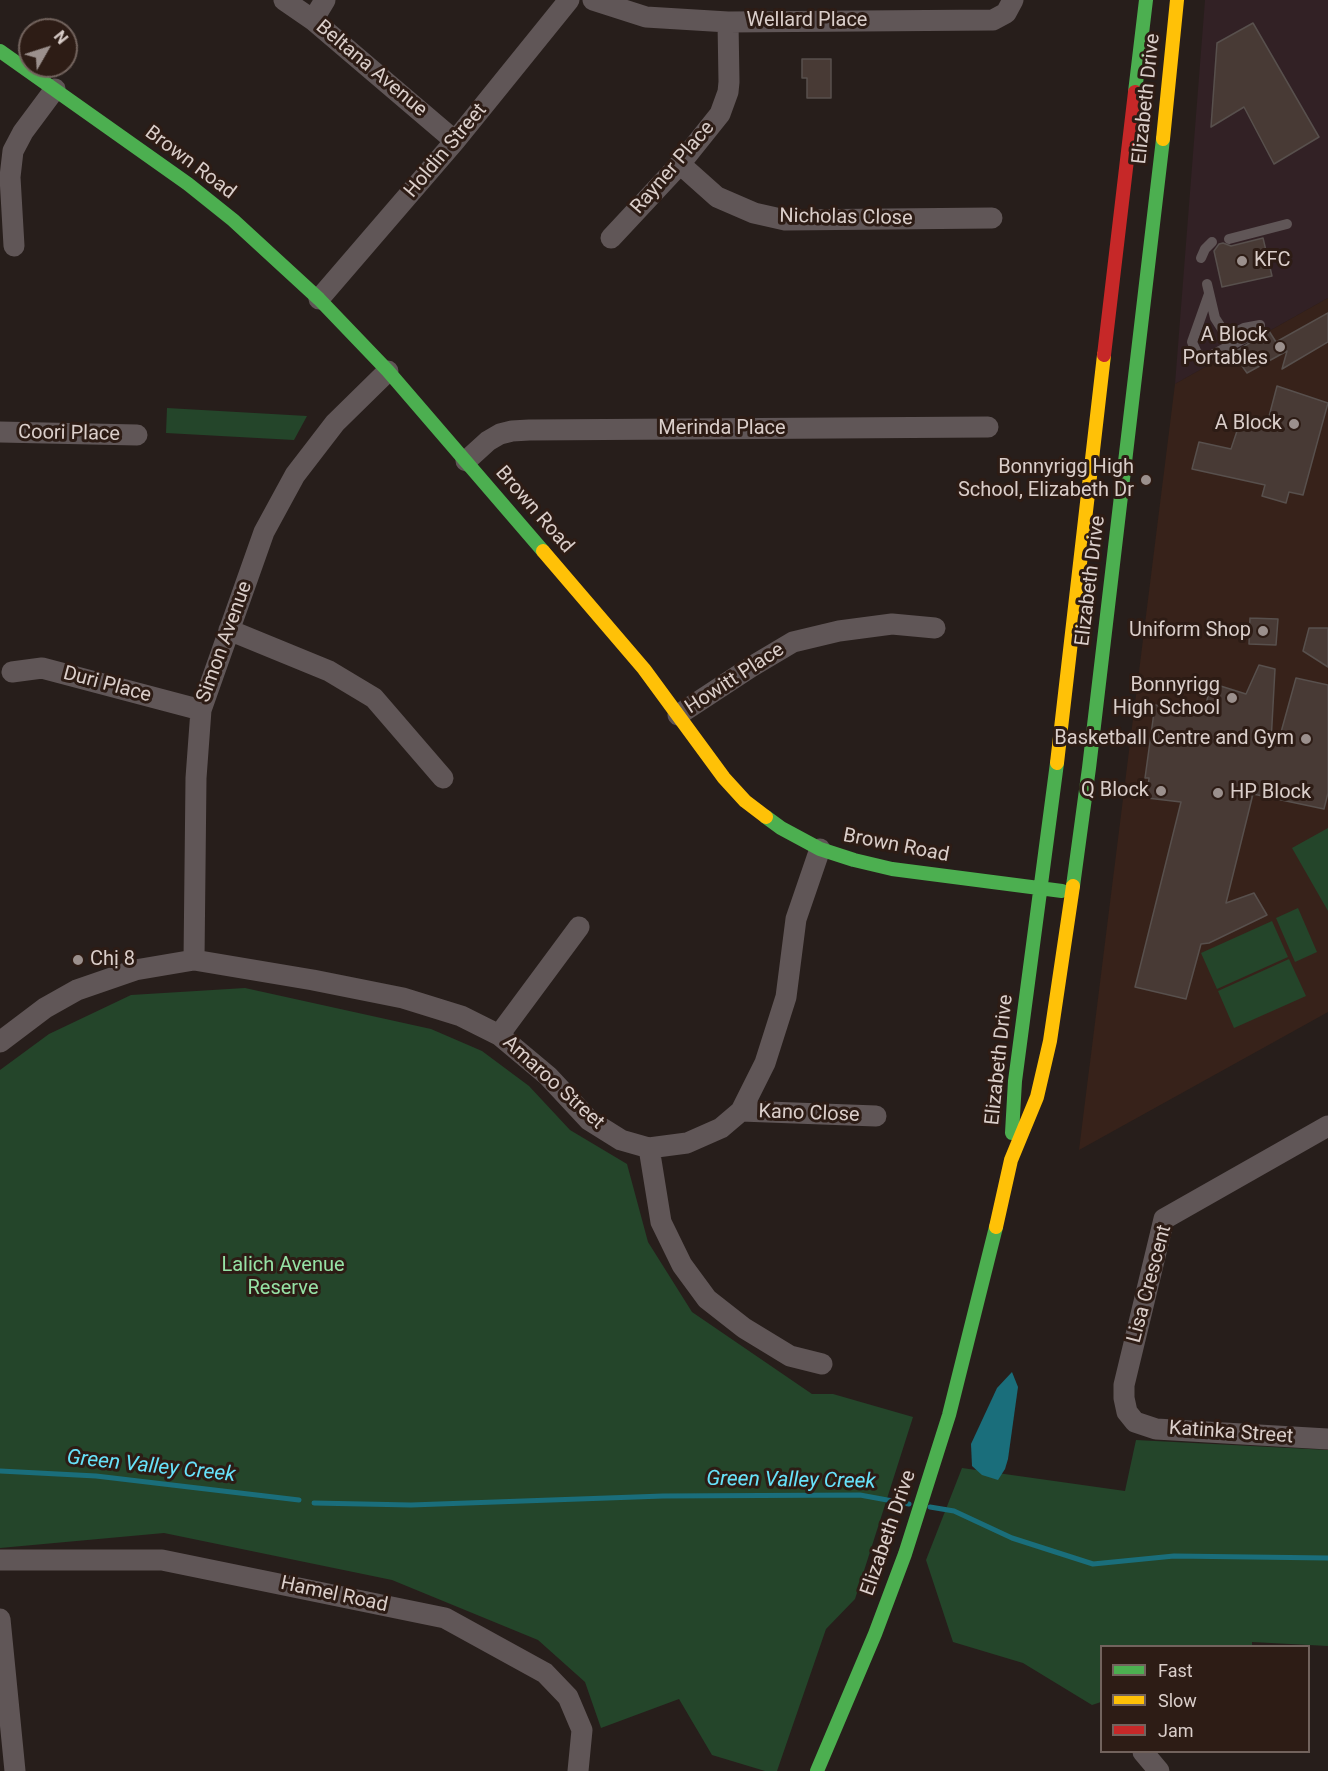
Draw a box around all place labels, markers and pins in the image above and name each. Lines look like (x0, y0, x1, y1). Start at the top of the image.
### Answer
place label: KFC (1254, 249, 1291, 273)
marker: KFC (1235, 254, 1249, 268)
place label: A Block Portables (1182, 324, 1268, 371)
marker: A Block Portables (1273, 340, 1287, 354)
place label: A Block (1215, 412, 1282, 436)
marker: A Block (1287, 417, 1301, 431)
place label: Bonnyrigg High School, Elizabeth Dr (958, 456, 1134, 503)
marker: Bonnyrigg High School, Elizabeth Dr (1139, 473, 1153, 487)
place label: Uniform Shop (1129, 619, 1251, 643)
marker: Uniform Shop (1256, 624, 1270, 638)
place label: Bonnyrigg High School (1113, 674, 1220, 721)
marker: Bonnyrigg High School (1225, 691, 1239, 705)
place label: Basketball Centre and Gym (1054, 727, 1294, 751)
marker: Basketball Centre and Gym (1299, 732, 1313, 746)
place label: Q Block (1081, 779, 1149, 803)
place label: HP Block (1230, 781, 1311, 805)
marker: Q Block (1154, 784, 1168, 798)
marker: HP Block (1211, 786, 1225, 800)
place label: Chị 8 (90, 948, 135, 972)
marker: Chị 8 (71, 953, 85, 967)

